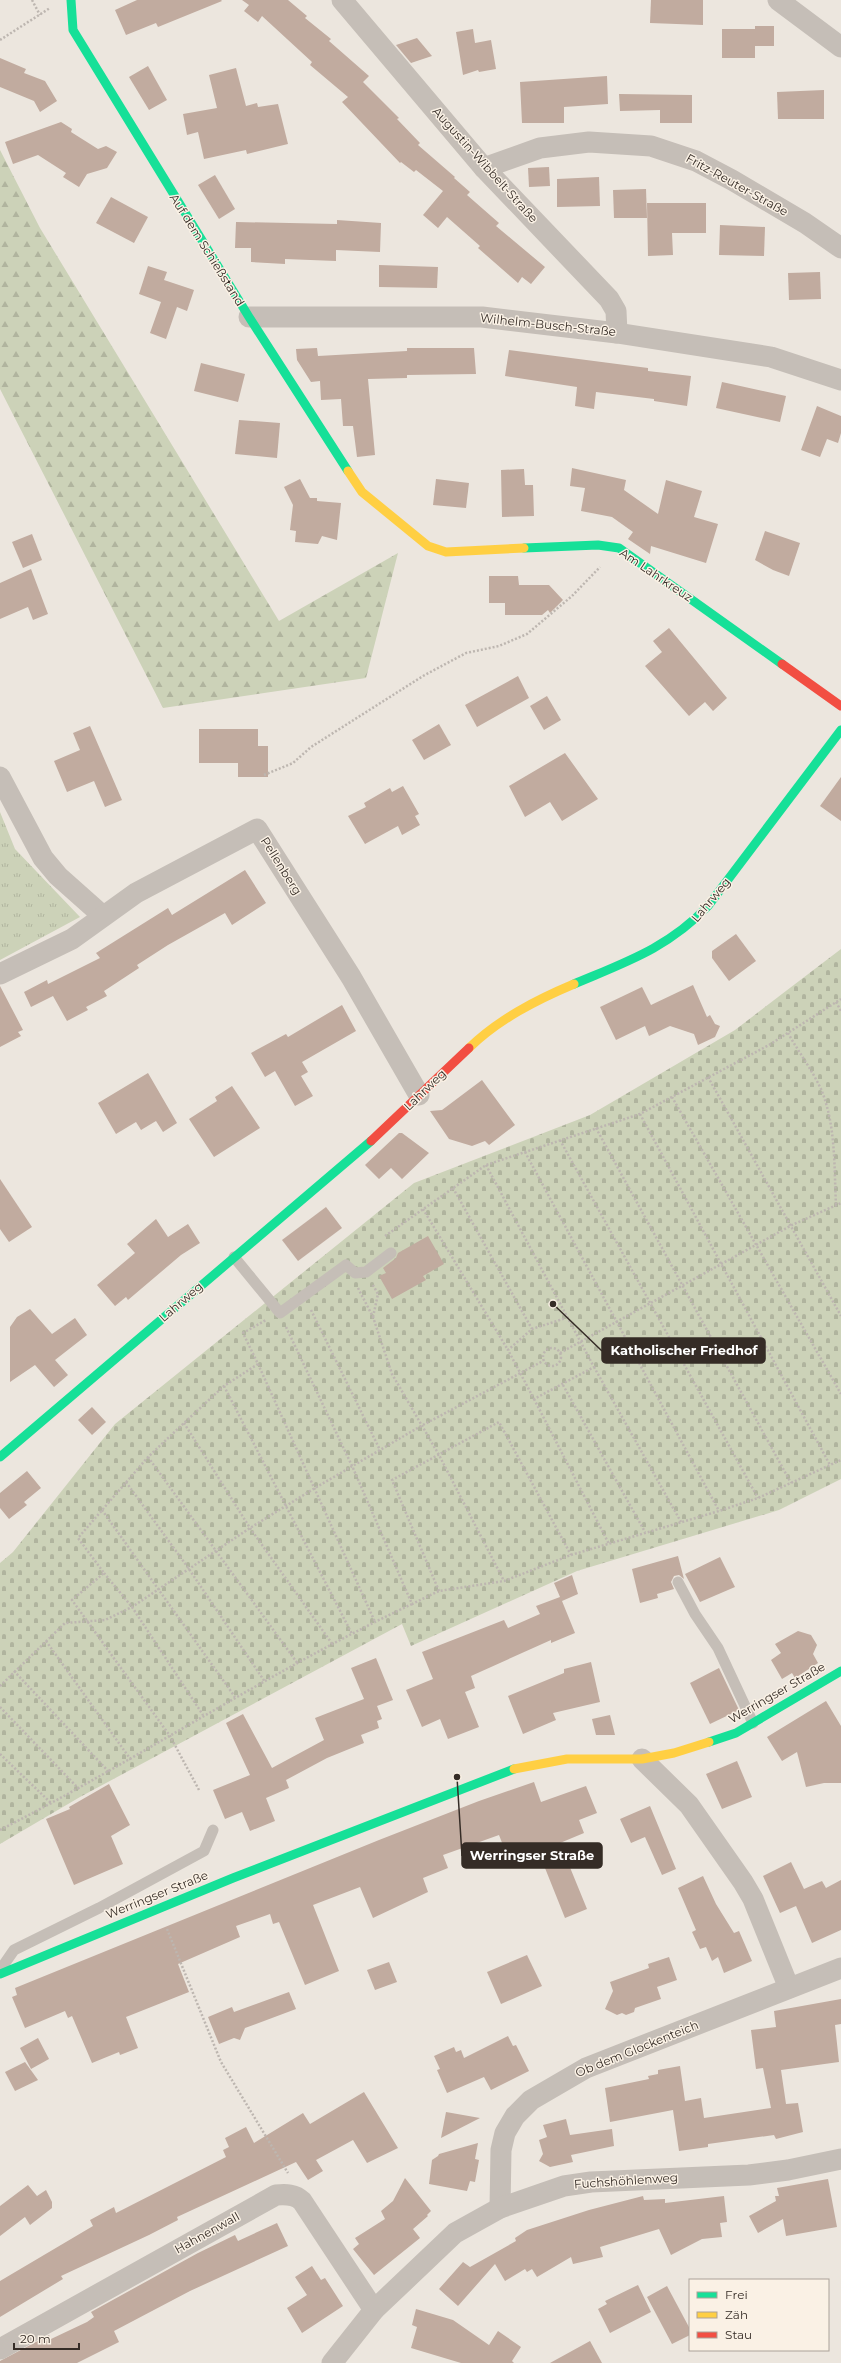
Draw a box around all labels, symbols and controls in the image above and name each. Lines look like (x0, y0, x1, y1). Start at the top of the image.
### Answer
street label: Augustin-Wibbelt-Straße (430, 104, 541, 226)
street label: Fritz-Reuter-Straße (683, 150, 791, 219)
street label: Auf dem Schießstand (167, 191, 248, 309)
street label: Wilhelm-Busch-Straße (479, 310, 617, 339)
street label: Am Lahrkreuz (617, 545, 696, 604)
street label: Pellenberg (258, 834, 305, 898)
street label: Lahrweg (688, 875, 733, 925)
street label: Lahrweg (400, 1066, 449, 1113)
street label: Lahrweg (156, 1279, 206, 1325)
callout: Katholischer Friedhof (602, 1338, 765, 1363)
text: Katholischer Friedhof (610, 1342, 758, 1358)
street label: Werringser Straße (726, 1659, 828, 1726)
callout: Werringser Straße (462, 1843, 602, 1868)
text: Werringser Straße (470, 1847, 594, 1863)
street label: Werringser Straße (104, 1867, 210, 1922)
street label: Ob dem Glockenteich (573, 2017, 701, 2080)
street label: Fuchshöhlenweg (573, 2169, 678, 2192)
street label: Hahnenwall (172, 2209, 242, 2257)
legend (689, 2279, 829, 2351)
text: Frei (725, 2287, 748, 2302)
text: Zäh (725, 2307, 748, 2322)
scale bar (14, 2325, 79, 2351)
text: Stau (725, 2327, 752, 2342)
text: 20 m (20, 2331, 51, 2346)

